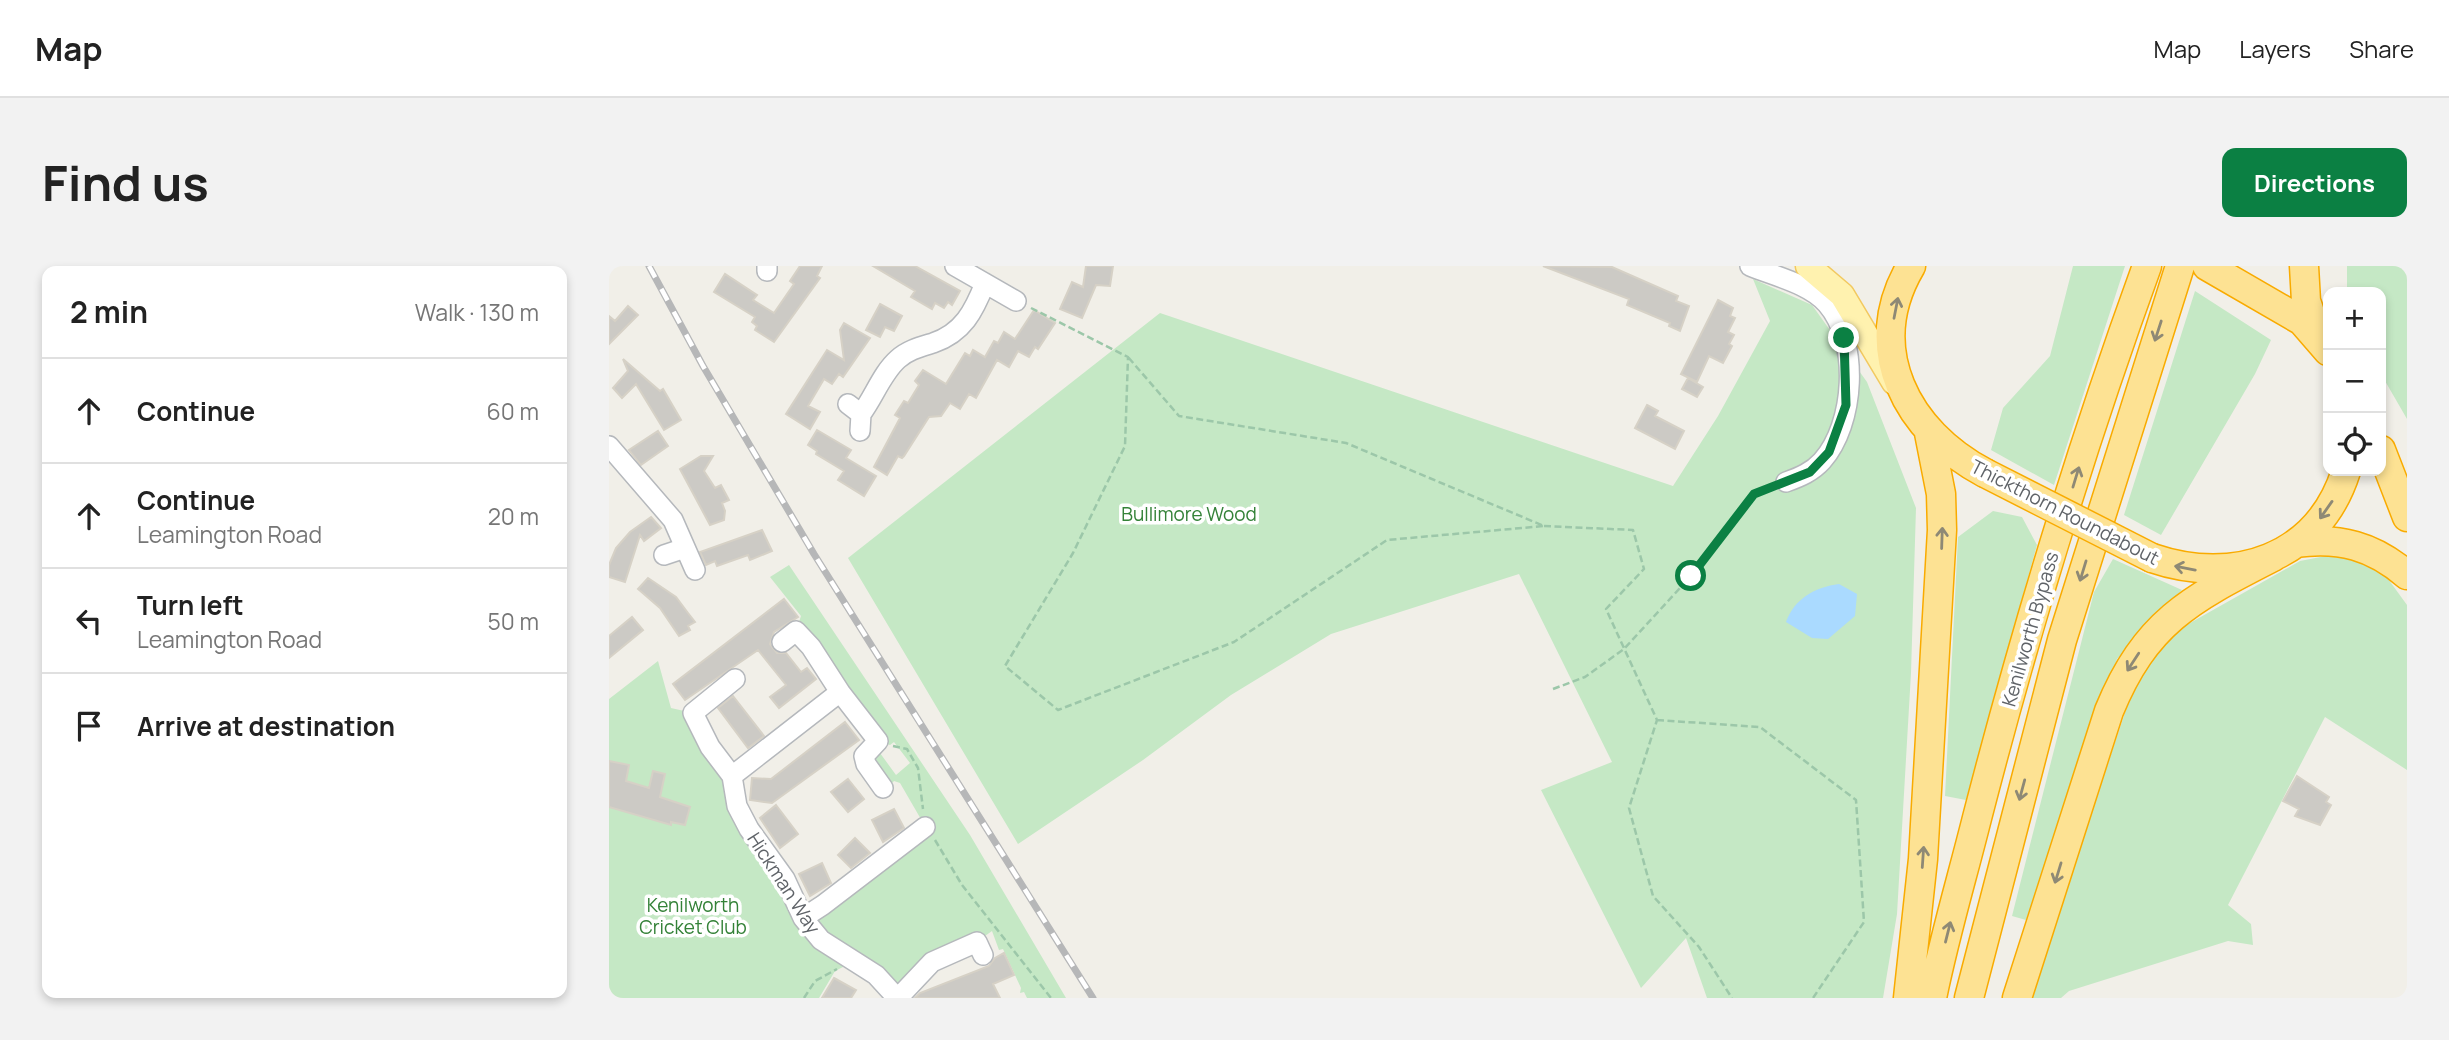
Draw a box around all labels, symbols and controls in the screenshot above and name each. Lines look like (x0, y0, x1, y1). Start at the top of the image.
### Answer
text: Map (35, 26, 103, 71)
text: Map (2154, 32, 2201, 65)
text: Layers (2239, 32, 2311, 65)
text: Share (2349, 32, 2414, 65)
button: Directions (2222, 148, 2407, 217)
text: Find us (42, 149, 209, 216)
map controls (2323, 287, 2386, 476)
button: + (2323, 287, 2386, 350)
text: 2 min (70, 291, 148, 332)
text: Walk · 130 m (415, 296, 539, 328)
one-way arrow (1890, 297, 1903, 320)
one-way arrow (2151, 319, 2163, 341)
route end (1828, 322, 1859, 353)
button: − (2323, 350, 2386, 413)
icon: ahead (70, 392, 108, 430)
text: Continue (137, 393, 255, 429)
text: 60 m (487, 395, 539, 427)
button: locate (2323, 413, 2386, 476)
street label: Thickthorn Roundabout (1966, 453, 2164, 571)
one-way arrow (2070, 466, 2083, 488)
text: Continue (137, 482, 255, 518)
icon: ahead (70, 497, 108, 535)
text: 20 m (488, 500, 539, 532)
one-way arrow (2318, 500, 2333, 519)
park label: Bullimore Wood (1121, 501, 1257, 527)
text: Leamington Road (137, 518, 322, 550)
one-way arrow (1935, 526, 1948, 549)
street label: Kenilworth Bypass (1995, 549, 2065, 709)
route start (1675, 560, 1706, 591)
one-way arrow (2075, 560, 2088, 582)
one-way arrow (2174, 560, 2197, 574)
text: Turn left (137, 587, 244, 623)
icon: left (70, 602, 108, 640)
text: 50 m (488, 605, 539, 637)
text: Leamington Road (137, 623, 322, 655)
one-way arrow (2125, 652, 2140, 671)
icon: arrive (70, 707, 108, 745)
text: Arrive at destination (137, 708, 395, 744)
one-way arrow (2015, 779, 2028, 801)
street label: Hickman Way (741, 827, 827, 939)
one-way arrow (1917, 846, 1930, 869)
one-way arrow (2051, 862, 2063, 884)
park label: Kenilworth Cricket Club (639, 892, 747, 940)
one-way arrow (1942, 921, 1955, 944)

